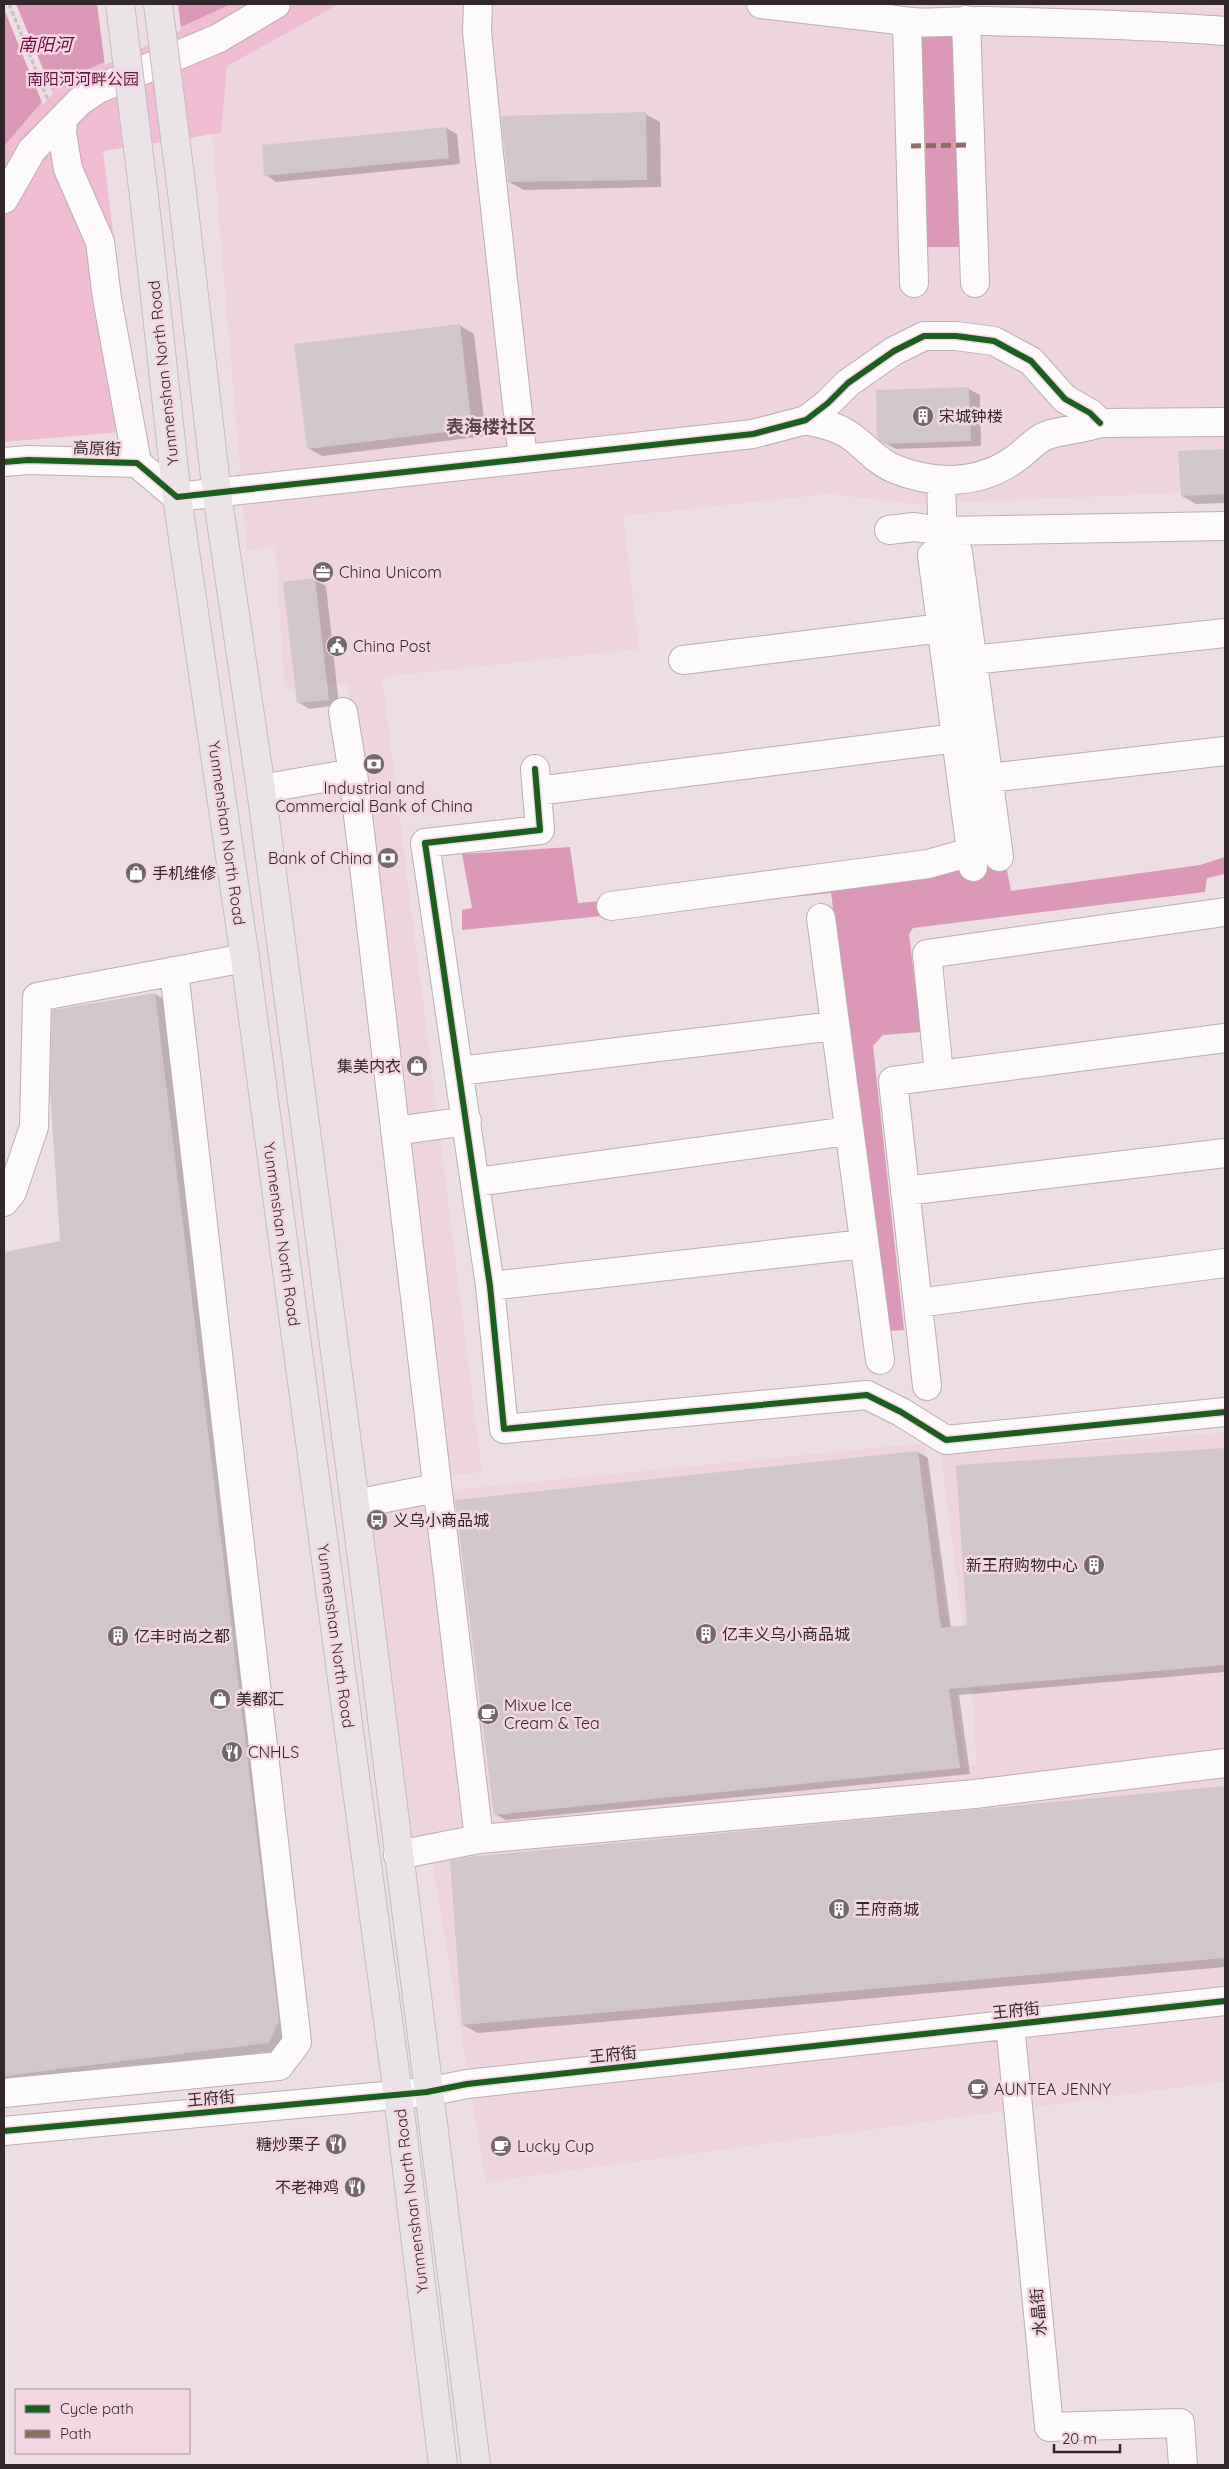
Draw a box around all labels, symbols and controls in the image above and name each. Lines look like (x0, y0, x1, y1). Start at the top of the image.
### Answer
water label: 南阳河 (18, 33, 75, 56)
park label: 南阳河河畔公园 (27, 69, 139, 89)
street label: Yunmenshan North Road (143, 280, 183, 466)
building icon: 宋城钟楼 (911, 404, 935, 428)
place label: 宋城钟楼 (939, 406, 1003, 426)
district label: 表海楼社区 (446, 415, 536, 438)
street label: 高原街 (73, 437, 121, 459)
office icon: China Unicom (311, 560, 335, 584)
place label: China Unicom (339, 562, 442, 582)
public building icon: China Post (325, 634, 349, 658)
place label: China Post (353, 636, 431, 656)
street label: Yunmenshan North Road (204, 740, 250, 926)
bank icon: Industrial and Commercial Bank of China (362, 752, 386, 776)
place label: Industrial and Commercial Bank of China (275, 778, 473, 816)
bank icon: Bank of China (376, 846, 400, 870)
place label: Bank of China (268, 848, 372, 868)
shop icon: 手机维修 (124, 861, 148, 885)
place label: 手机维修 (152, 863, 216, 883)
shop icon: 集美内衣 (405, 1054, 429, 1078)
place label: 集美内衣 (337, 1056, 401, 1076)
street label: Yunmenshan North Road (259, 1141, 305, 1327)
bus stop icon: 义乌小商品城 (365, 1508, 389, 1532)
place label: 义乌小商品城 (393, 1510, 489, 1530)
street label: Yunmenshan North Road (313, 1543, 359, 1729)
building icon: 新王府购物中心 (1082, 1553, 1106, 1577)
place label: 新王府购物中心 (966, 1555, 1078, 1575)
building icon: 亿丰义乌小商品城 (694, 1622, 718, 1646)
building icon: 亿丰时尚之都 (106, 1624, 130, 1648)
place label: 亿丰义乌小商品城 (722, 1624, 850, 1644)
place label: 亿丰时尚之都 (134, 1626, 230, 1646)
shop icon: 美都汇 (208, 1687, 232, 1711)
place label: 美都汇 (236, 1689, 284, 1709)
place label: Mixue Ice Cream & Tea (504, 1695, 600, 1733)
cafe icon: Mixue Ice Cream & Tea (476, 1702, 500, 1726)
restaurant icon: CNHLS (220, 1740, 244, 1764)
place label: CNHLS (248, 1742, 299, 1762)
building icon: 王府商城 (827, 1897, 851, 1921)
place label: 王府商城 (855, 1899, 919, 1919)
street label: 王府街 (991, 1998, 1041, 2022)
street label: 王府街 (588, 2042, 638, 2066)
cafe icon: AUNTEA JENNY (966, 2077, 990, 2101)
place label: AUNTEA JENNY (994, 2079, 1111, 2099)
street label: 王府街 (186, 2086, 236, 2110)
street label: Yunmenshan North Road (390, 2108, 432, 2294)
restaurant icon: 糖炒栗子 (324, 2132, 348, 2156)
place label: 糖炒栗子 (256, 2134, 320, 2154)
cafe icon: Lucky Cup (489, 2134, 513, 2158)
place label: Lucky Cup (517, 2136, 594, 2156)
restaurant icon: 不老神鸡 (343, 2175, 367, 2199)
place label: 不老神鸡 (275, 2177, 339, 2197)
street label: 水晶街 (1026, 2287, 1050, 2337)
legend (15, 2389, 190, 2454)
text: Cycle path (60, 2399, 134, 2418)
scale bar (1054, 2422, 1120, 2454)
text: Path (60, 2424, 92, 2443)
text: 20 m (1062, 2429, 1097, 2448)

